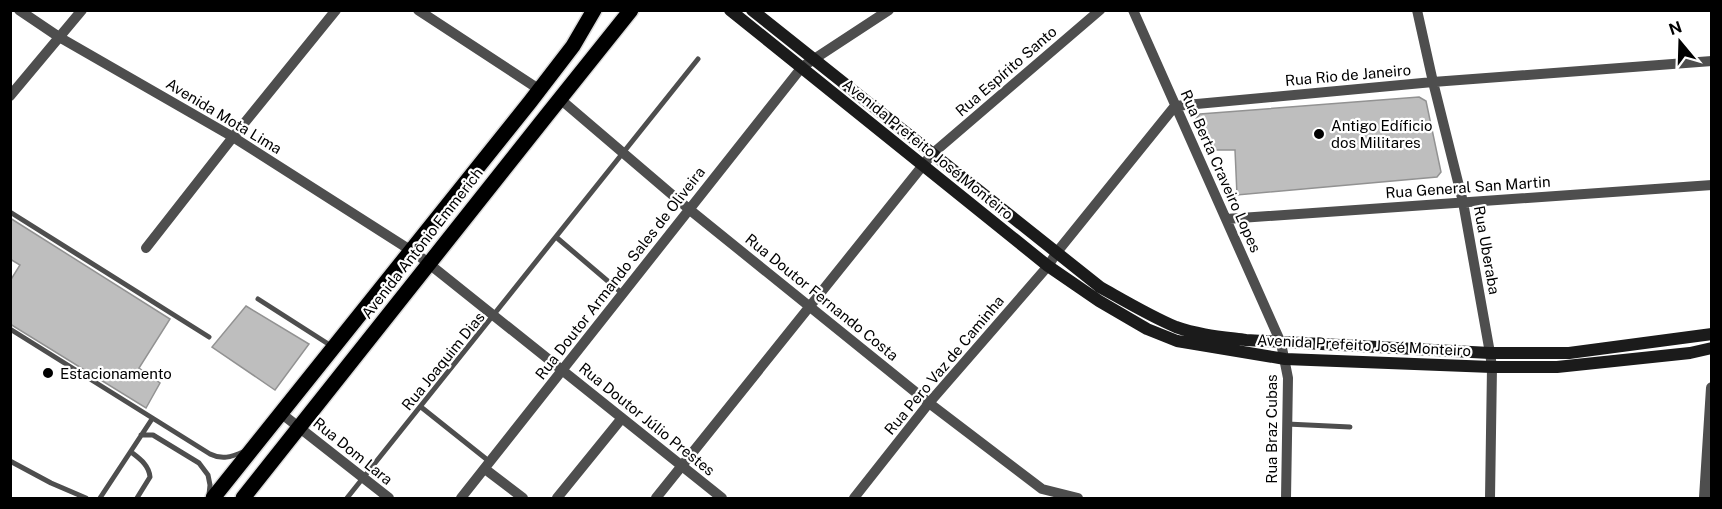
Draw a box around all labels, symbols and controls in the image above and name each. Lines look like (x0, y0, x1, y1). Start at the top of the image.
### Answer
north arrow (1650, 12, 1710, 72)
text: N (1666, 17, 1684, 39)
street label: Rua Espírito Santo (952, 23, 1060, 119)
street label: Rua Rio de Janeiro (1284, 61, 1412, 89)
street label: Avenida Mota Lima (163, 75, 285, 157)
street label: Avenida Prefeito José Monteiro (839, 75, 1017, 223)
street label: Rua Berta Craveiro Lopes (1177, 87, 1265, 255)
place label: Antigo Edíficio dos Militares (1331, 117, 1432, 151)
marker: Antigo Edíficio dos Militares (1312, 127, 1326, 141)
street label: Rua Doutor Armando Sales de Oliveira (532, 163, 708, 383)
street label: Avenida Antônio Emmerich (358, 164, 486, 322)
street label: Rua General San Martin (1385, 173, 1551, 201)
street label: Rua Uberaba (1471, 204, 1503, 296)
street label: Rua Doutor Fernando Costa (742, 230, 902, 364)
street label: Rua Pero Vaz de Caminha (881, 292, 1007, 438)
street label: Rua Joaquim Dias (398, 309, 488, 413)
street label: Avenida Prefeito José Monteiro (1257, 331, 1471, 359)
street label: Rua Doutor Júlio Prestes (576, 359, 718, 479)
place label: Estacionamento (60, 365, 172, 382)
marker: Estacionamento (41, 366, 55, 380)
street label: Rua Braz Cubas (1263, 374, 1280, 484)
street label: Rua Dom Lara (310, 414, 396, 488)

